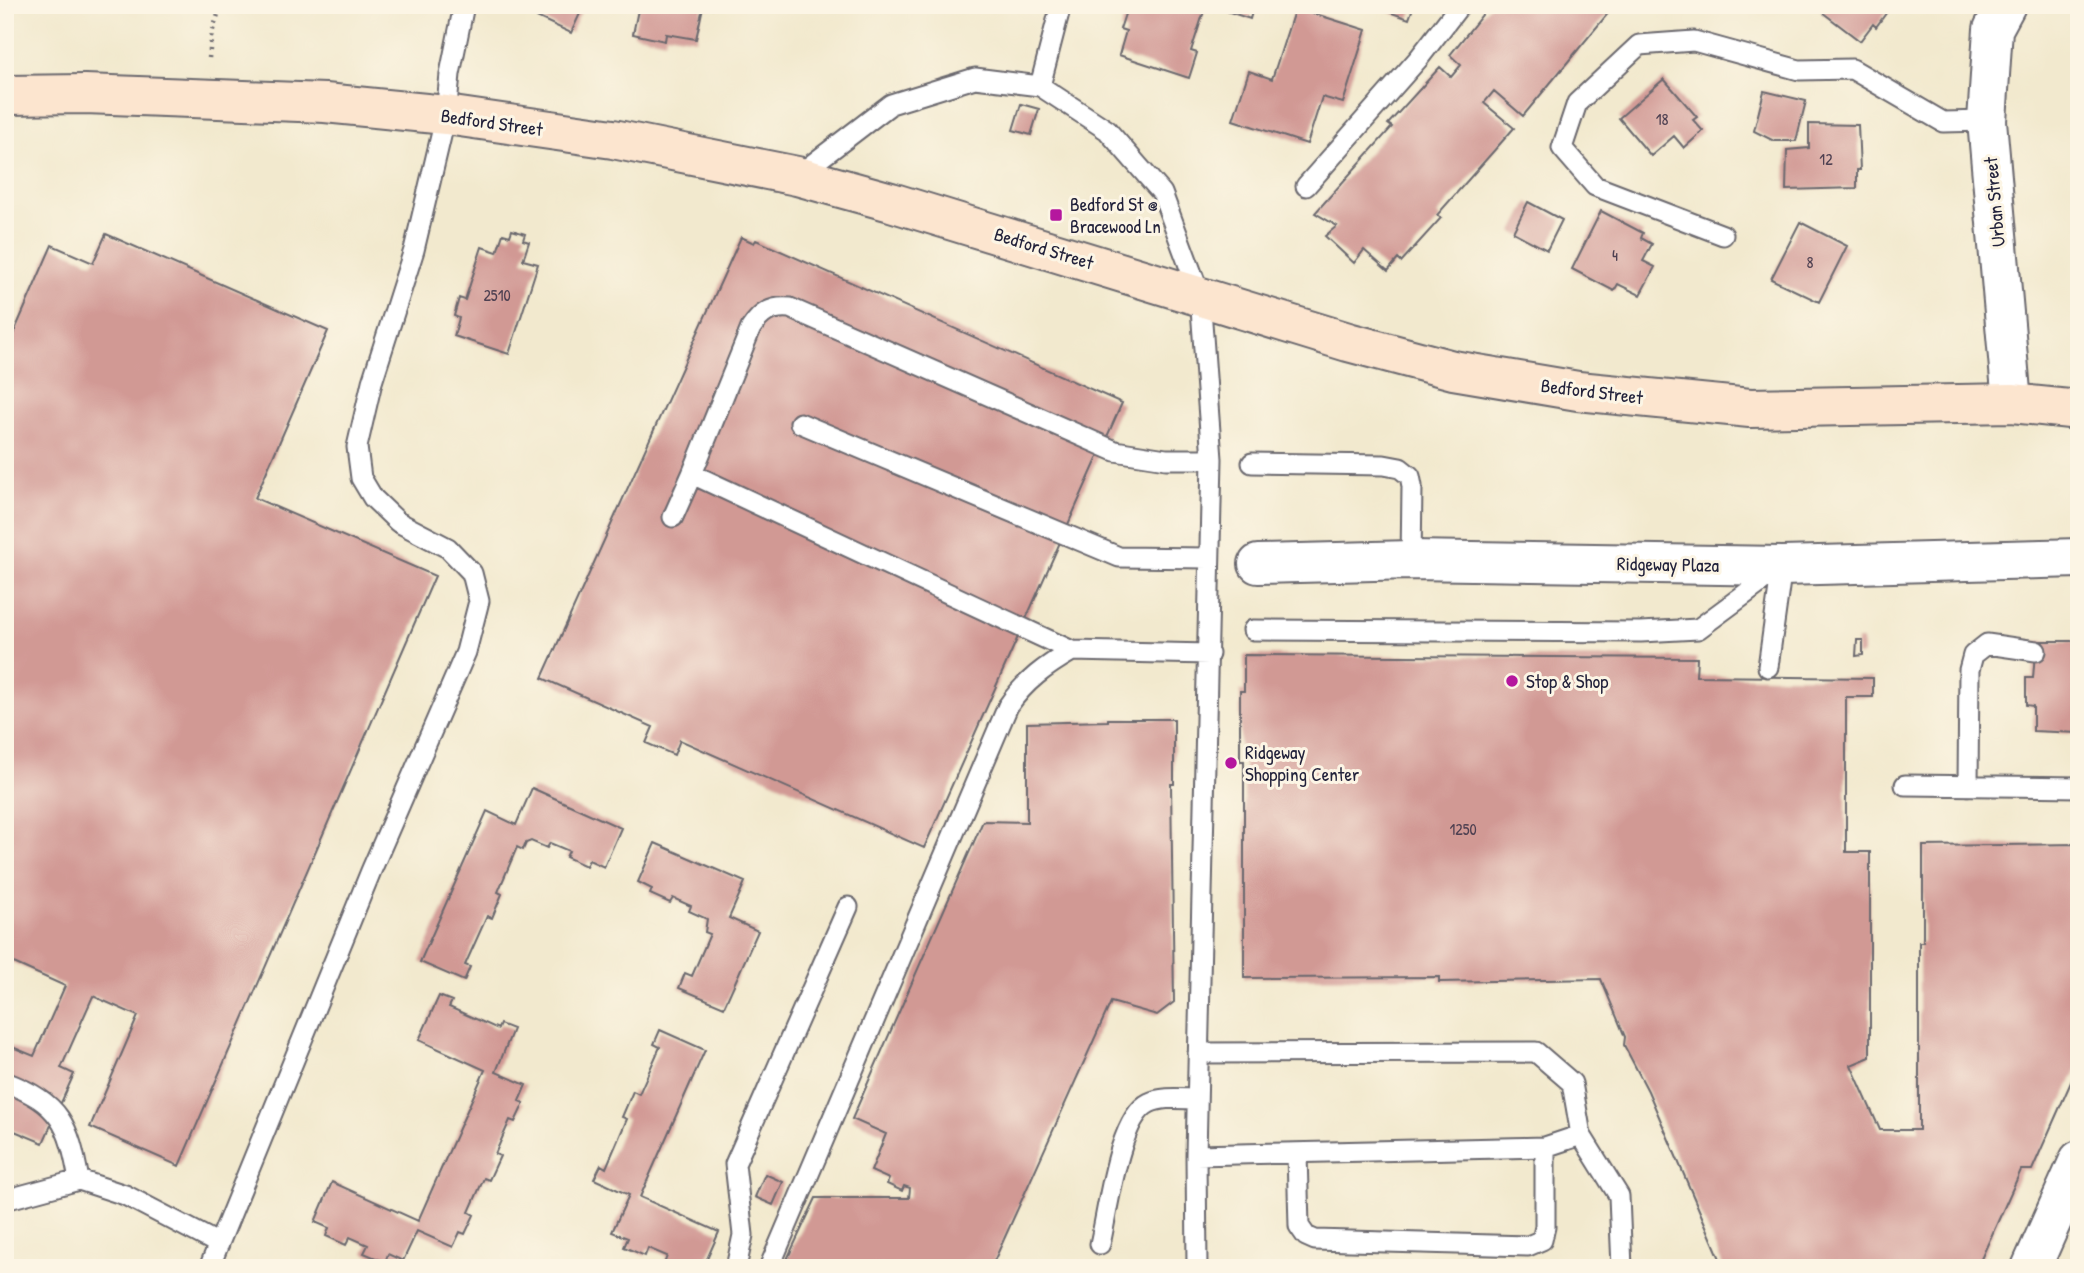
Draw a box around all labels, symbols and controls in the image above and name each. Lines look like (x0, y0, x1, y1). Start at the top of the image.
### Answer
street label: Bedford Street (439, 102, 545, 142)
house number: 18 (1656, 108, 1668, 130)
house number: 12 (1819, 148, 1833, 170)
street label: Urban Street (1977, 155, 2011, 248)
place label: Bedford St @ Bracewood Ln (1070, 191, 1161, 239)
marker: Bedford St @ Bracewood Ln (1048, 207, 1064, 223)
street label: Bedford Street (991, 221, 1097, 276)
house number: 4 (1612, 244, 1618, 266)
house number: 8 (1807, 251, 1814, 273)
house number: 2510 (483, 284, 511, 306)
street label: Bedford Street (1540, 372, 1645, 410)
street label: Ridgeway Plaza (1617, 550, 1720, 578)
place label: Stop & Shop (1526, 668, 1608, 694)
marker: Stop & Shop (1504, 673, 1520, 689)
place label: Ridgeway Shopping Center (1245, 739, 1360, 787)
marker: Ridgeway Shopping Center (1223, 755, 1239, 771)
house number: 1250 (1449, 818, 1477, 840)

